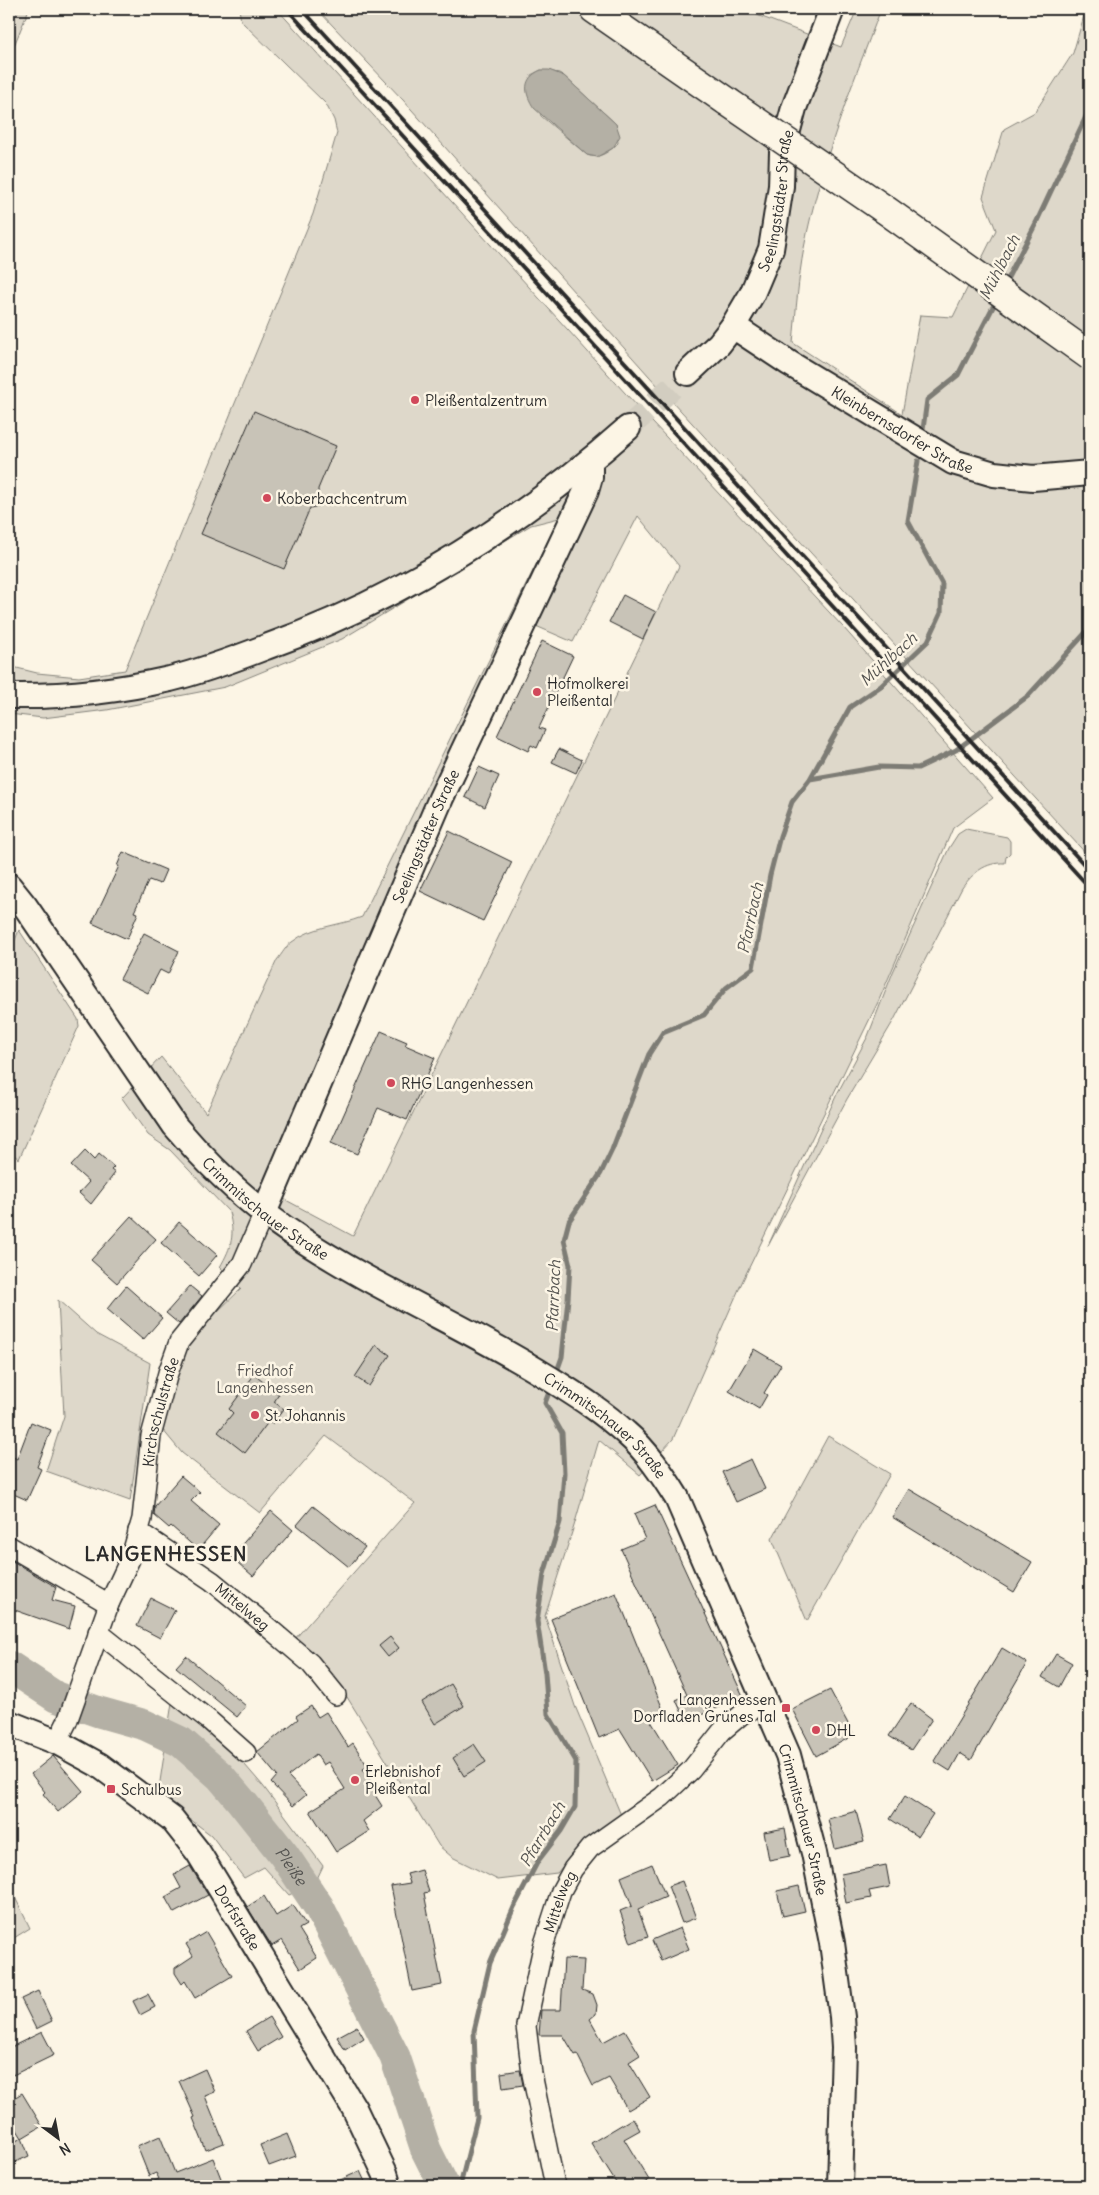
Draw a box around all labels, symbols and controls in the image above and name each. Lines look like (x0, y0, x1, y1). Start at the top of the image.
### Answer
street label: Seelingstädter Straße (753, 127, 797, 274)
water label: Mühlbach (974, 230, 1024, 303)
street label: Kleinbernsdorfer Straße (828, 382, 975, 477)
place label: Pleißentalzentrum (425, 391, 547, 410)
marker: Pleißentalzentrum (409, 394, 421, 406)
place label: Koberbachcentrum (277, 489, 407, 508)
marker: Koberbachcentrum (261, 492, 273, 504)
water label: Mühlbach (855, 628, 921, 690)
place label: Hofmolkerei Pleißental (547, 674, 629, 710)
marker: Hofmolkerei Pleißental (531, 686, 543, 698)
street label: Seelingstädter Straße (388, 766, 463, 906)
water label: Pfarrbach (733, 880, 767, 955)
place label: RHG Langenhessen (401, 1074, 534, 1093)
marker: RHG Langenhessen (385, 1077, 397, 1089)
street label: Crimmitschauer Straße (198, 1153, 332, 1264)
water label: Pfarrbach (542, 1259, 564, 1332)
street label: Kirchschulstraße (138, 1354, 183, 1468)
park label: Friedhof Langenhessen (216, 1361, 314, 1397)
street label: Crimmitschauer Straße (540, 1368, 671, 1482)
place label: St. Johannis (265, 1406, 346, 1425)
marker: St. Johannis (249, 1409, 261, 1421)
district label: LANGENHESSEN (84, 1541, 248, 1566)
street label: Mittelweg (211, 1578, 274, 1634)
place label: Langenhessen Dorfladen Grünes Tal (633, 1690, 776, 1726)
marker: Langenhessen Dorfladen Grünes Tal (780, 1702, 792, 1714)
place label: DHL (826, 1721, 856, 1740)
marker: DHL (810, 1724, 822, 1736)
street label: Crimmitschauer Straße (775, 1740, 832, 1897)
place label: Erlebnishof Pleißental (365, 1762, 441, 1798)
marker: Erlebnishof Pleißental (349, 1774, 361, 1786)
place label: Schulbus (121, 1780, 182, 1799)
marker: Schulbus (105, 1783, 117, 1795)
water label: Pfarrbach (515, 1797, 570, 1870)
water label: Pleiße (271, 1842, 312, 1890)
street label: Mittelweg (539, 1867, 580, 1935)
street label: Dorfstraße (211, 1881, 265, 1954)
north arrow (32, 2112, 82, 2162)
text: N (56, 2139, 74, 2159)

